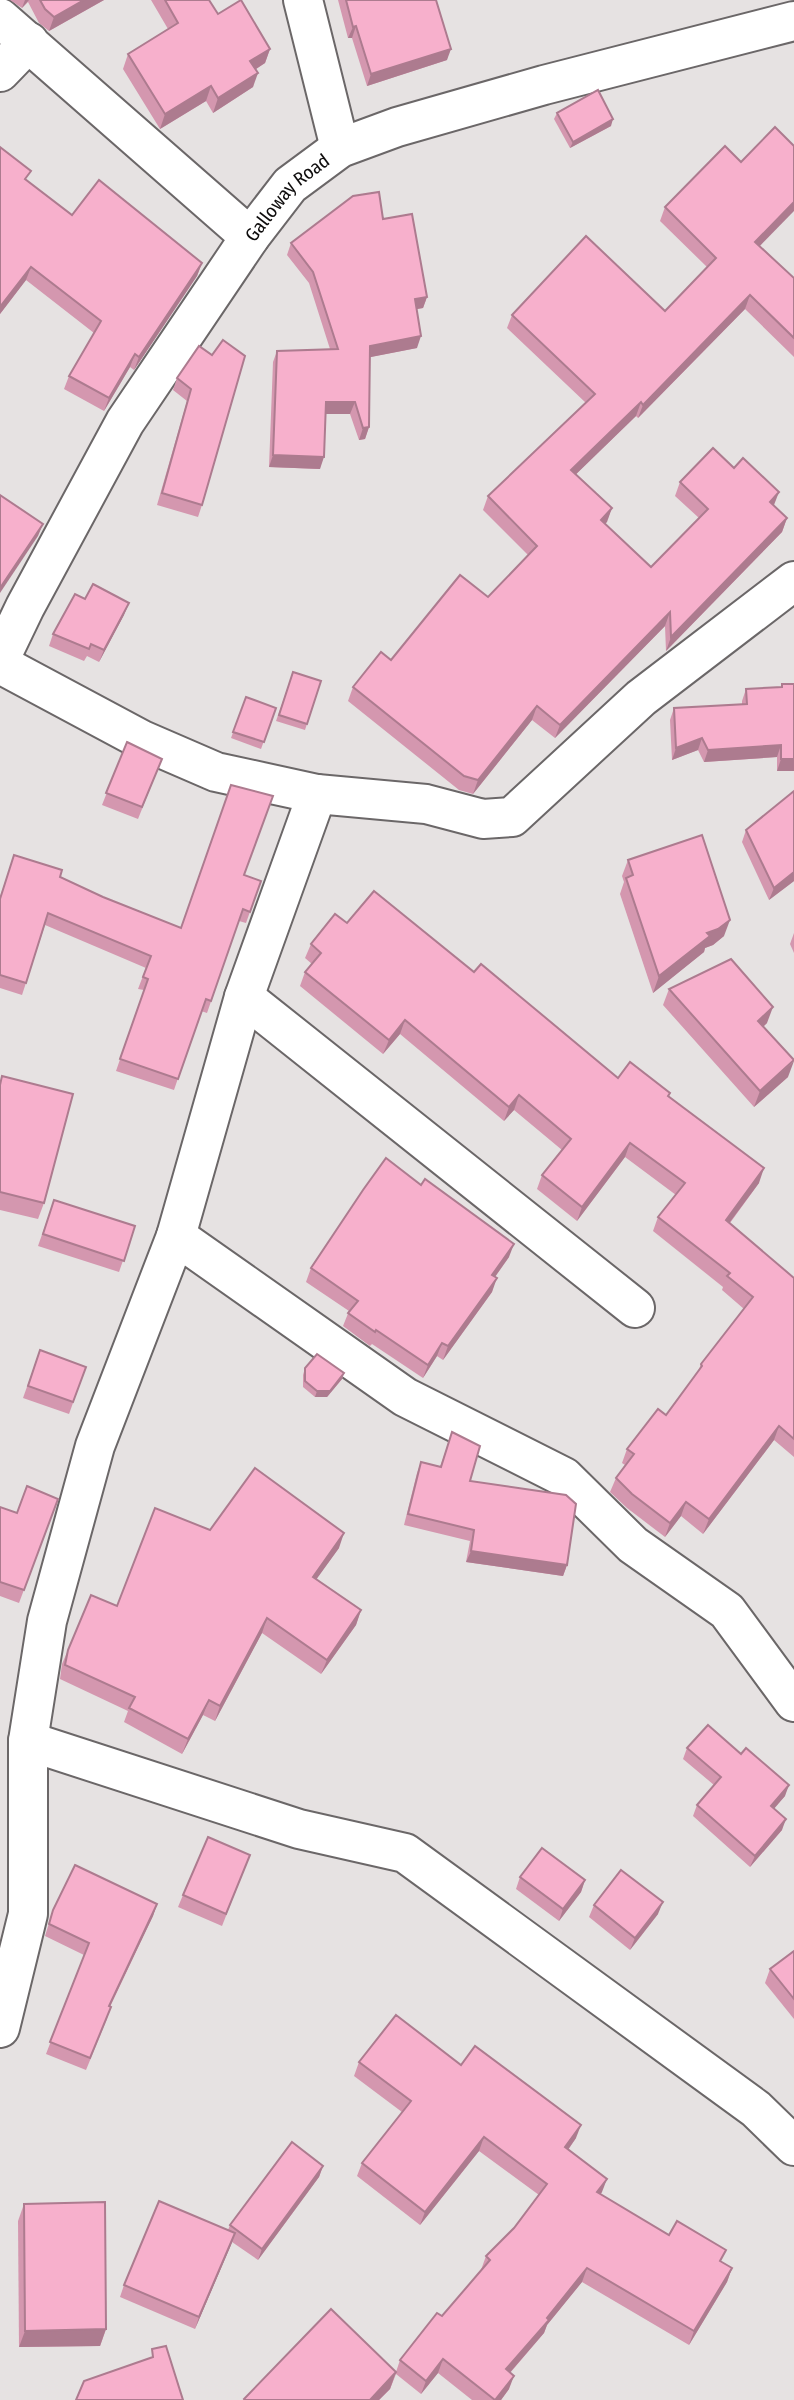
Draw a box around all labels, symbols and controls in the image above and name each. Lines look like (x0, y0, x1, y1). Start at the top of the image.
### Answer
street label: Galloway Road (240, 148, 334, 246)

